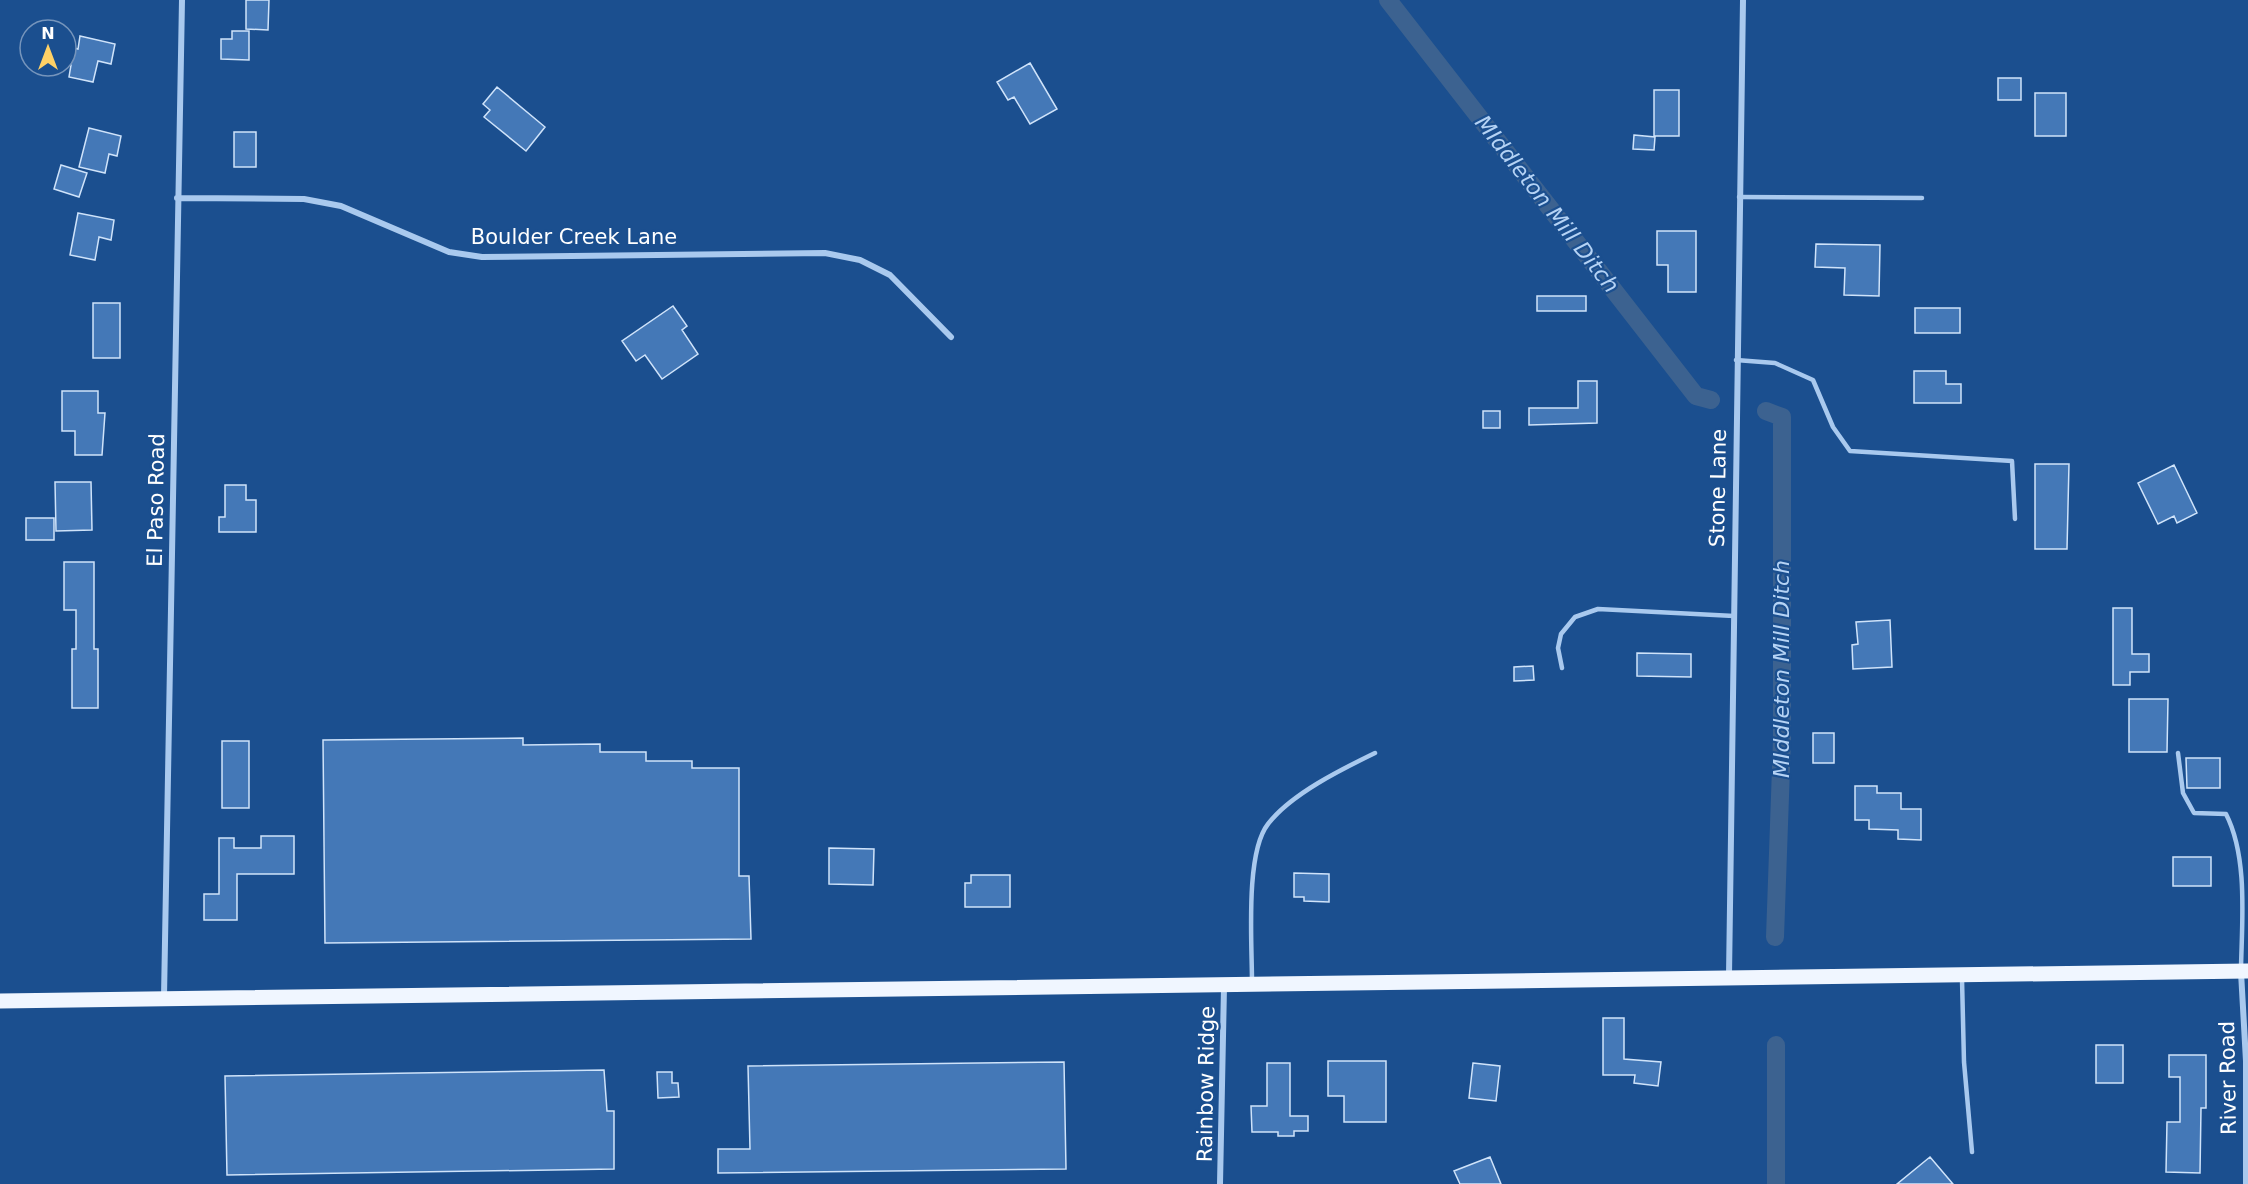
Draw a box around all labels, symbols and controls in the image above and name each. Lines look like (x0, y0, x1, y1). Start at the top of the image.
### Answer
north arrow (18, 18, 78, 78)
text: N (41, 24, 55, 43)
water label: MIddleton Mill Ditch (1470, 110, 1624, 298)
street label: Boulder Creek Lane (471, 225, 677, 249)
street label: Stone Lane (1705, 429, 1731, 547)
street label: El Paso Road (143, 433, 169, 567)
water label: MIddleton Mill Ditch (1769, 560, 1794, 778)
street label: Rainbow Ridge (1193, 1006, 1219, 1162)
street label: River Road (2215, 1021, 2241, 1135)

